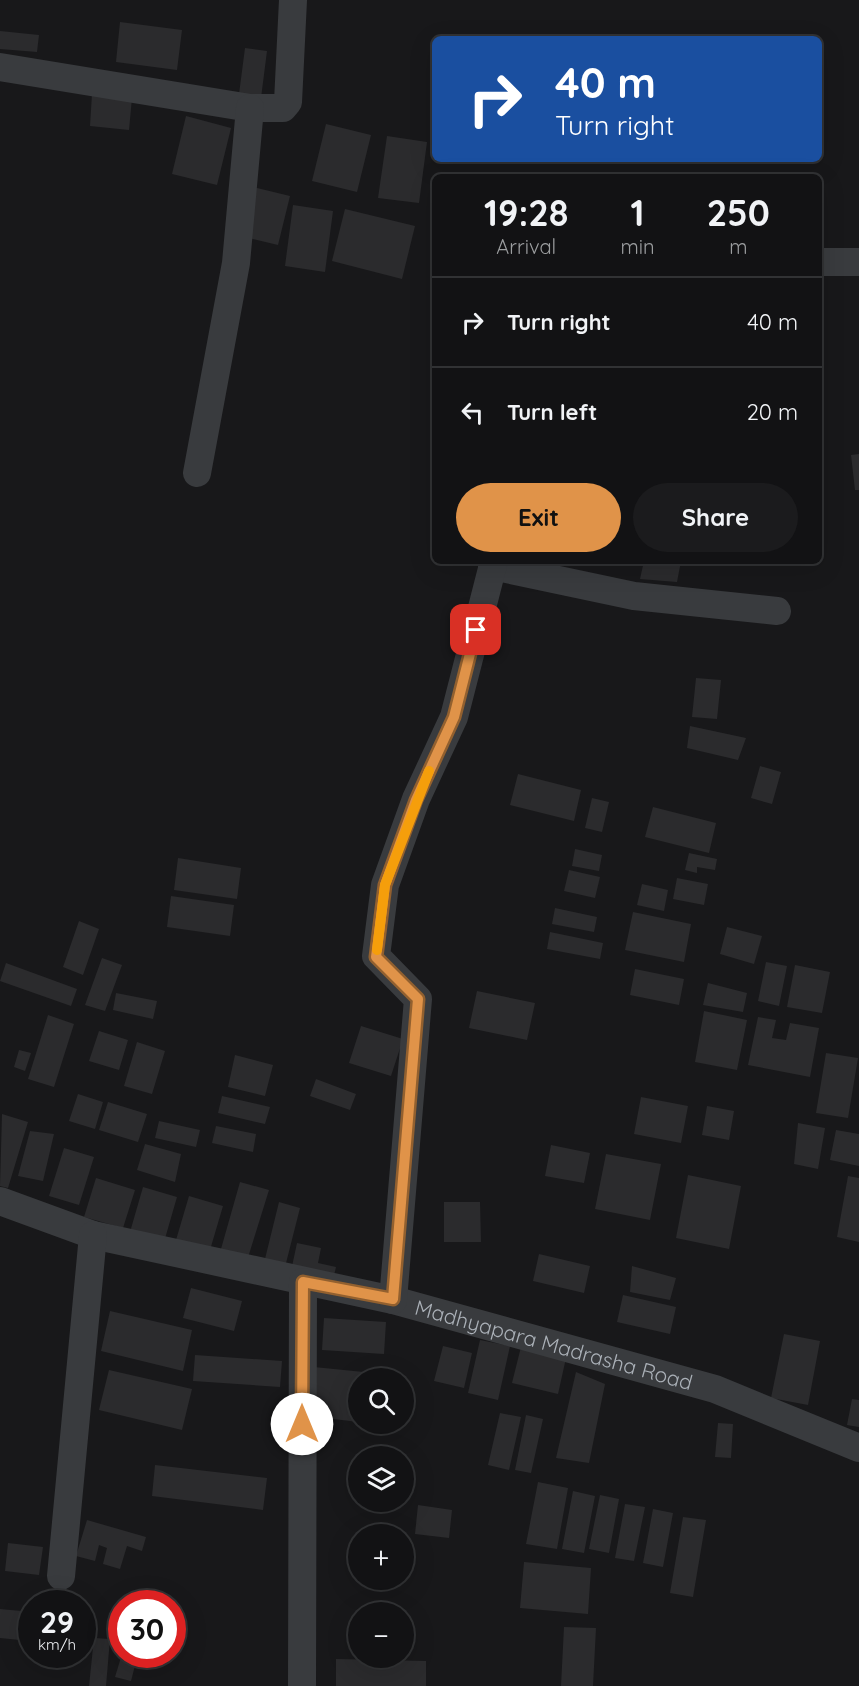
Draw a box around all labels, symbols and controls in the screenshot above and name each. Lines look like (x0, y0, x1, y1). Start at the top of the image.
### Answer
text: 40 m (555, 56, 656, 109)
icon: right (456, 60, 534, 138)
text: Turn right (555, 108, 674, 142)
text: 19:28 (484, 190, 569, 235)
text: 1 (631, 190, 645, 235)
text: 250 (707, 190, 770, 235)
text: Arrival (496, 234, 556, 259)
text: min (621, 234, 655, 259)
text: m (729, 234, 747, 259)
icon: right (456, 306, 489, 339)
text: Turn right (507, 308, 611, 336)
text: 40 m (747, 308, 798, 336)
icon: left (456, 396, 489, 429)
text: Turn left (507, 398, 597, 426)
text: 20 m (747, 398, 798, 426)
button: Exit (456, 483, 621, 552)
button: Share (633, 483, 798, 552)
pin (450, 604, 501, 655)
icon: arrive (459, 613, 492, 646)
street label: Madhyapara Madrasha Road (412, 1294, 696, 1395)
map controls (348, 1368, 414, 1668)
button: search (348, 1368, 414, 1434)
position arrow (270, 1392, 334, 1456)
button: layers (348, 1446, 414, 1512)
button: + (348, 1524, 414, 1590)
speed limit sign: 30 (108, 1590, 186, 1668)
button: − (348, 1602, 414, 1668)
text: 29 (40, 1603, 74, 1641)
text: km/h (38, 1635, 76, 1654)

